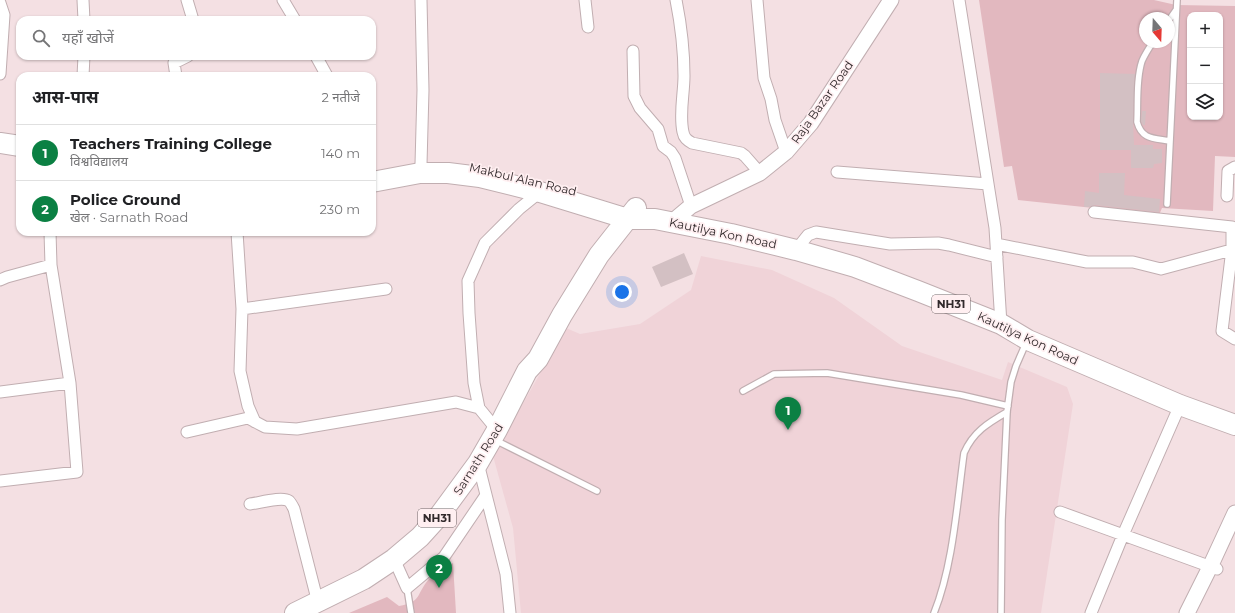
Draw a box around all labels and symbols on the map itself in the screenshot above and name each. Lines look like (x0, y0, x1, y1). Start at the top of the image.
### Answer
north arrow (1139, 12, 1175, 48)
street label: Raja Bazar Road (788, 58, 856, 146)
street label: Makbul Alan Road (468, 159, 578, 199)
street label: Kautilya Kon Road (668, 214, 778, 252)
your location (612, 282, 632, 302)
road number: NH31 (932, 295, 970, 313)
street label: Kautilya Kon Road (975, 308, 1081, 368)
pin: 1 (775, 397, 801, 430)
street label: Sarnath Road (450, 420, 506, 498)
road number: NH31 (418, 509, 456, 527)
pin: 2 (426, 555, 452, 588)

